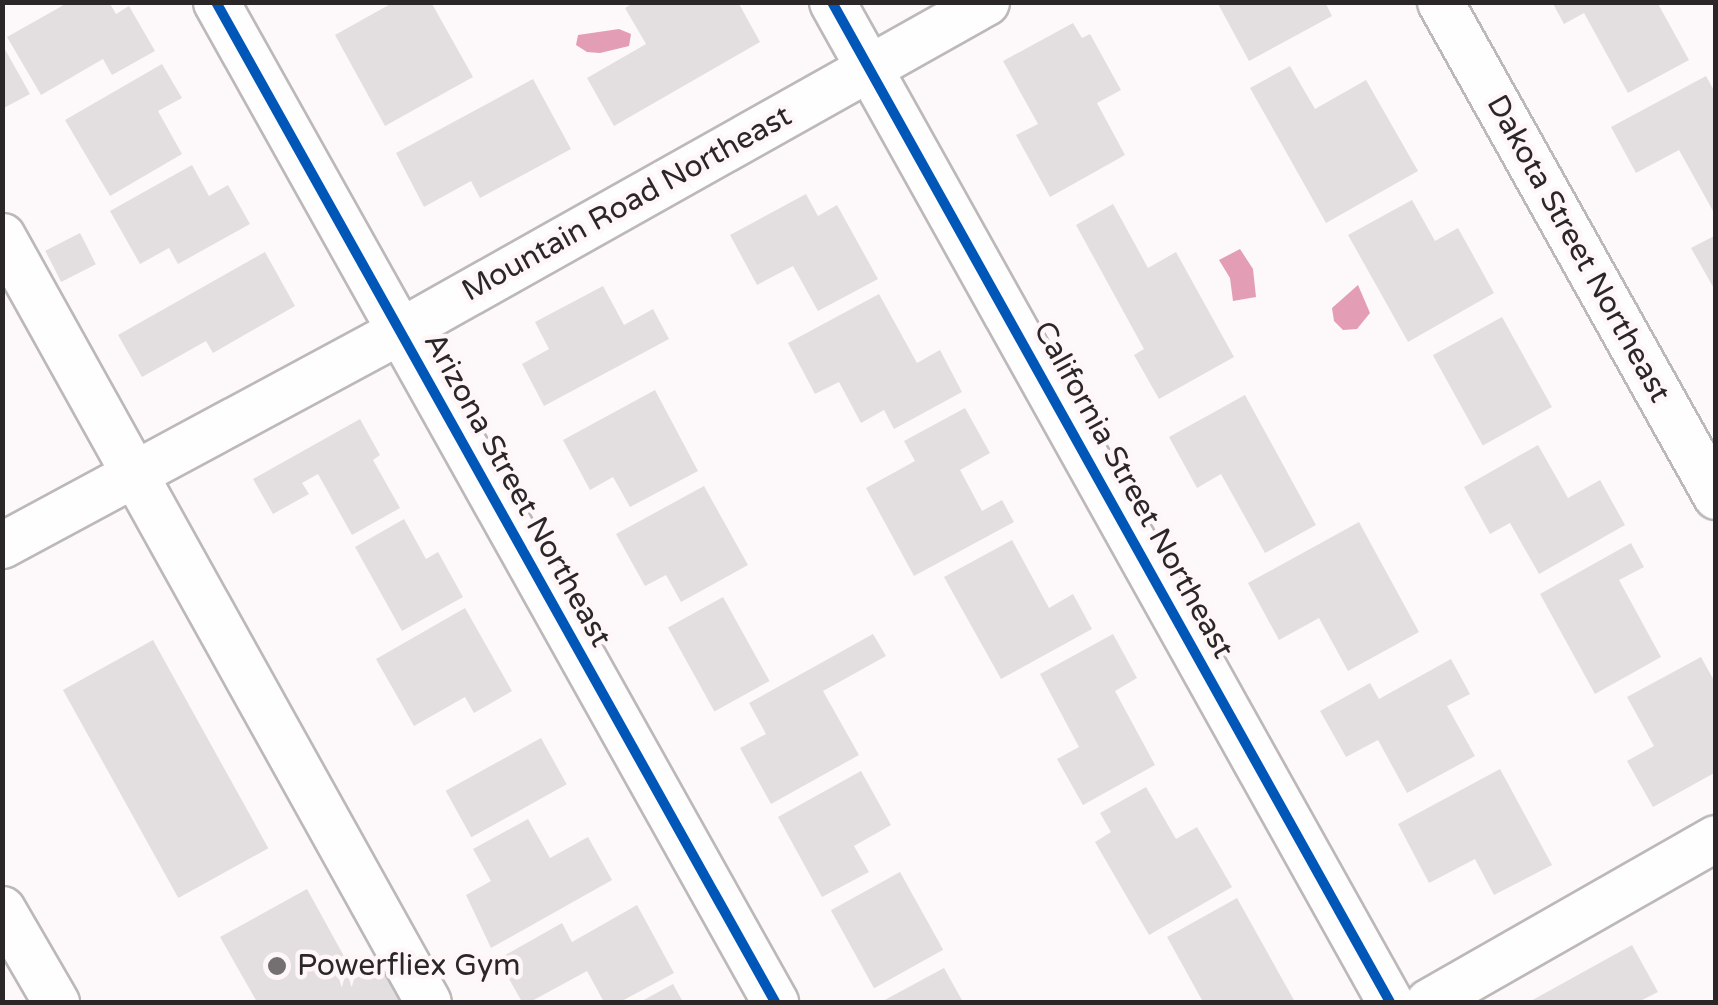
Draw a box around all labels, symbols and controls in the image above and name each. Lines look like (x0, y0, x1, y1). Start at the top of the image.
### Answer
street label: Dakota Street Northeast (1478, 89, 1678, 409)
street label: Mountain Road Northeast (456, 98, 798, 310)
street label: California Street Northeast (1025, 315, 1241, 665)
street label: Arizona Street Northeast (416, 327, 618, 653)
place label: Powerfliex Gym (297, 948, 521, 984)
marker: Powerfliex Gym (266, 955, 288, 977)

